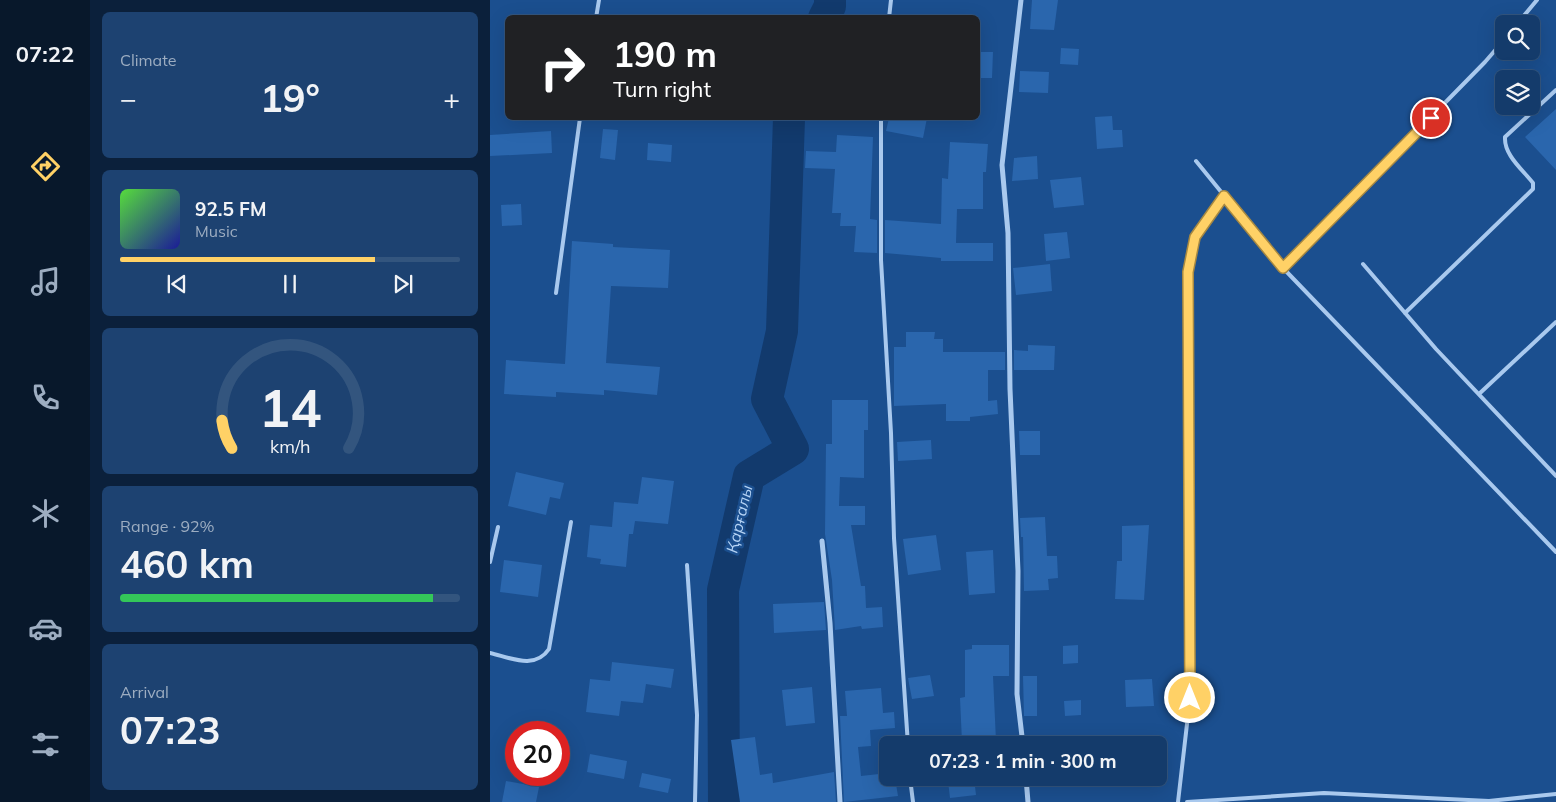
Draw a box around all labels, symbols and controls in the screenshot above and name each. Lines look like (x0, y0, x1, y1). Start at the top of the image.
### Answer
map controls (1495, 15, 1540, 115)
button: search (1495, 15, 1540, 60)
text: 190 m (613, 32, 717, 76)
icon: right (530, 35, 595, 100)
text: 07:22 (16, 40, 74, 68)
text: Climate (120, 50, 176, 70)
button: layers (1495, 70, 1540, 115)
text: 19° (260, 74, 320, 122)
text: Turn right (613, 75, 711, 103)
text: − (120, 81, 137, 116)
text: + (443, 81, 460, 116)
pin (1410, 97, 1452, 139)
icon: arrive (1417, 104, 1445, 132)
icon: directions (28, 149, 63, 184)
text: 92.5 FM (195, 197, 267, 221)
text: Music (195, 221, 238, 241)
icon: music (28, 264, 63, 299)
icon: previous (163, 270, 191, 298)
icon: pause (276, 270, 304, 298)
icon: next (389, 270, 417, 298)
text: 14 (259, 375, 321, 440)
icon: phone (28, 380, 63, 415)
text: km/h (270, 435, 310, 457)
water label: Қарғалы (721, 483, 757, 555)
icon: climate (28, 496, 63, 531)
text: Range · 92% (120, 516, 215, 536)
text: 460 km (120, 540, 254, 588)
icon: car (28, 611, 63, 646)
position arrow (1163, 671, 1215, 723)
text: Arrival (120, 682, 169, 702)
text: 07:23 (120, 706, 221, 754)
speed limit sign: 20 (505, 721, 570, 786)
icon: filters (28, 727, 63, 762)
text: 07:23 · 1 min · 300 m (929, 749, 1117, 773)

